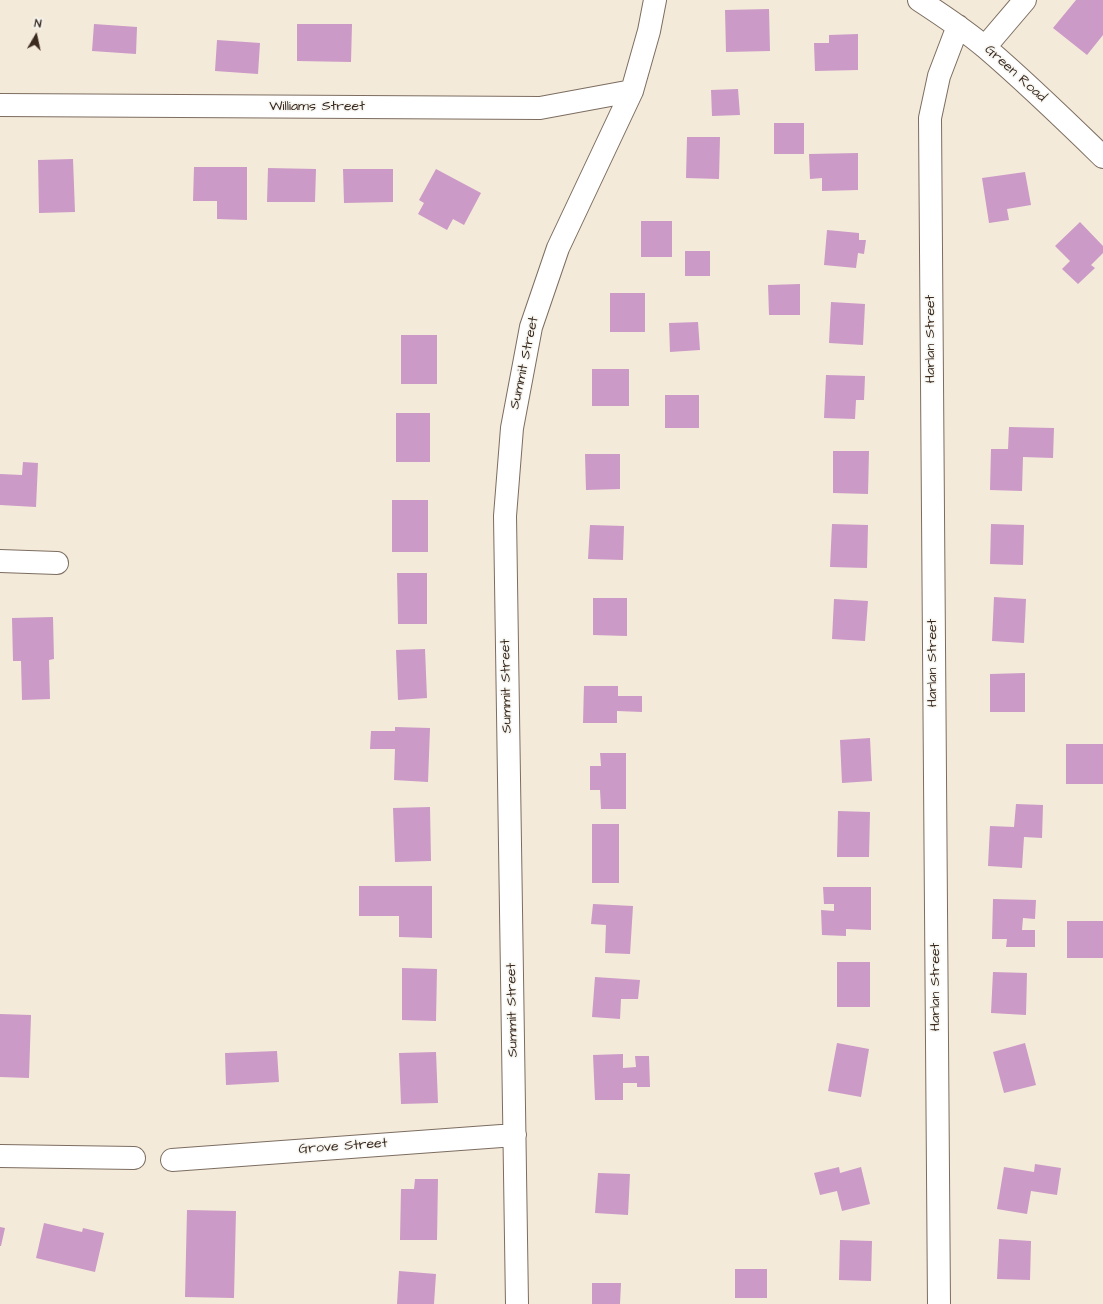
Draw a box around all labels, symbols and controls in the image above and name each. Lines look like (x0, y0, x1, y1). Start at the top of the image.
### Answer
north arrow (16, 16, 56, 56)
text: N (33, 16, 43, 32)
street label: Green Road (981, 42, 1049, 106)
street label: Williams Street (269, 99, 365, 115)
street label: Harlan Street (923, 295, 939, 383)
street label: Summit Street (507, 315, 543, 411)
street label: Harlan Street (925, 619, 941, 707)
street label: Summit Street (498, 639, 516, 733)
street label: Harlan Street (928, 943, 944, 1031)
street label: Summit Street (504, 963, 522, 1057)
street label: Grove Street (298, 1136, 388, 1158)

